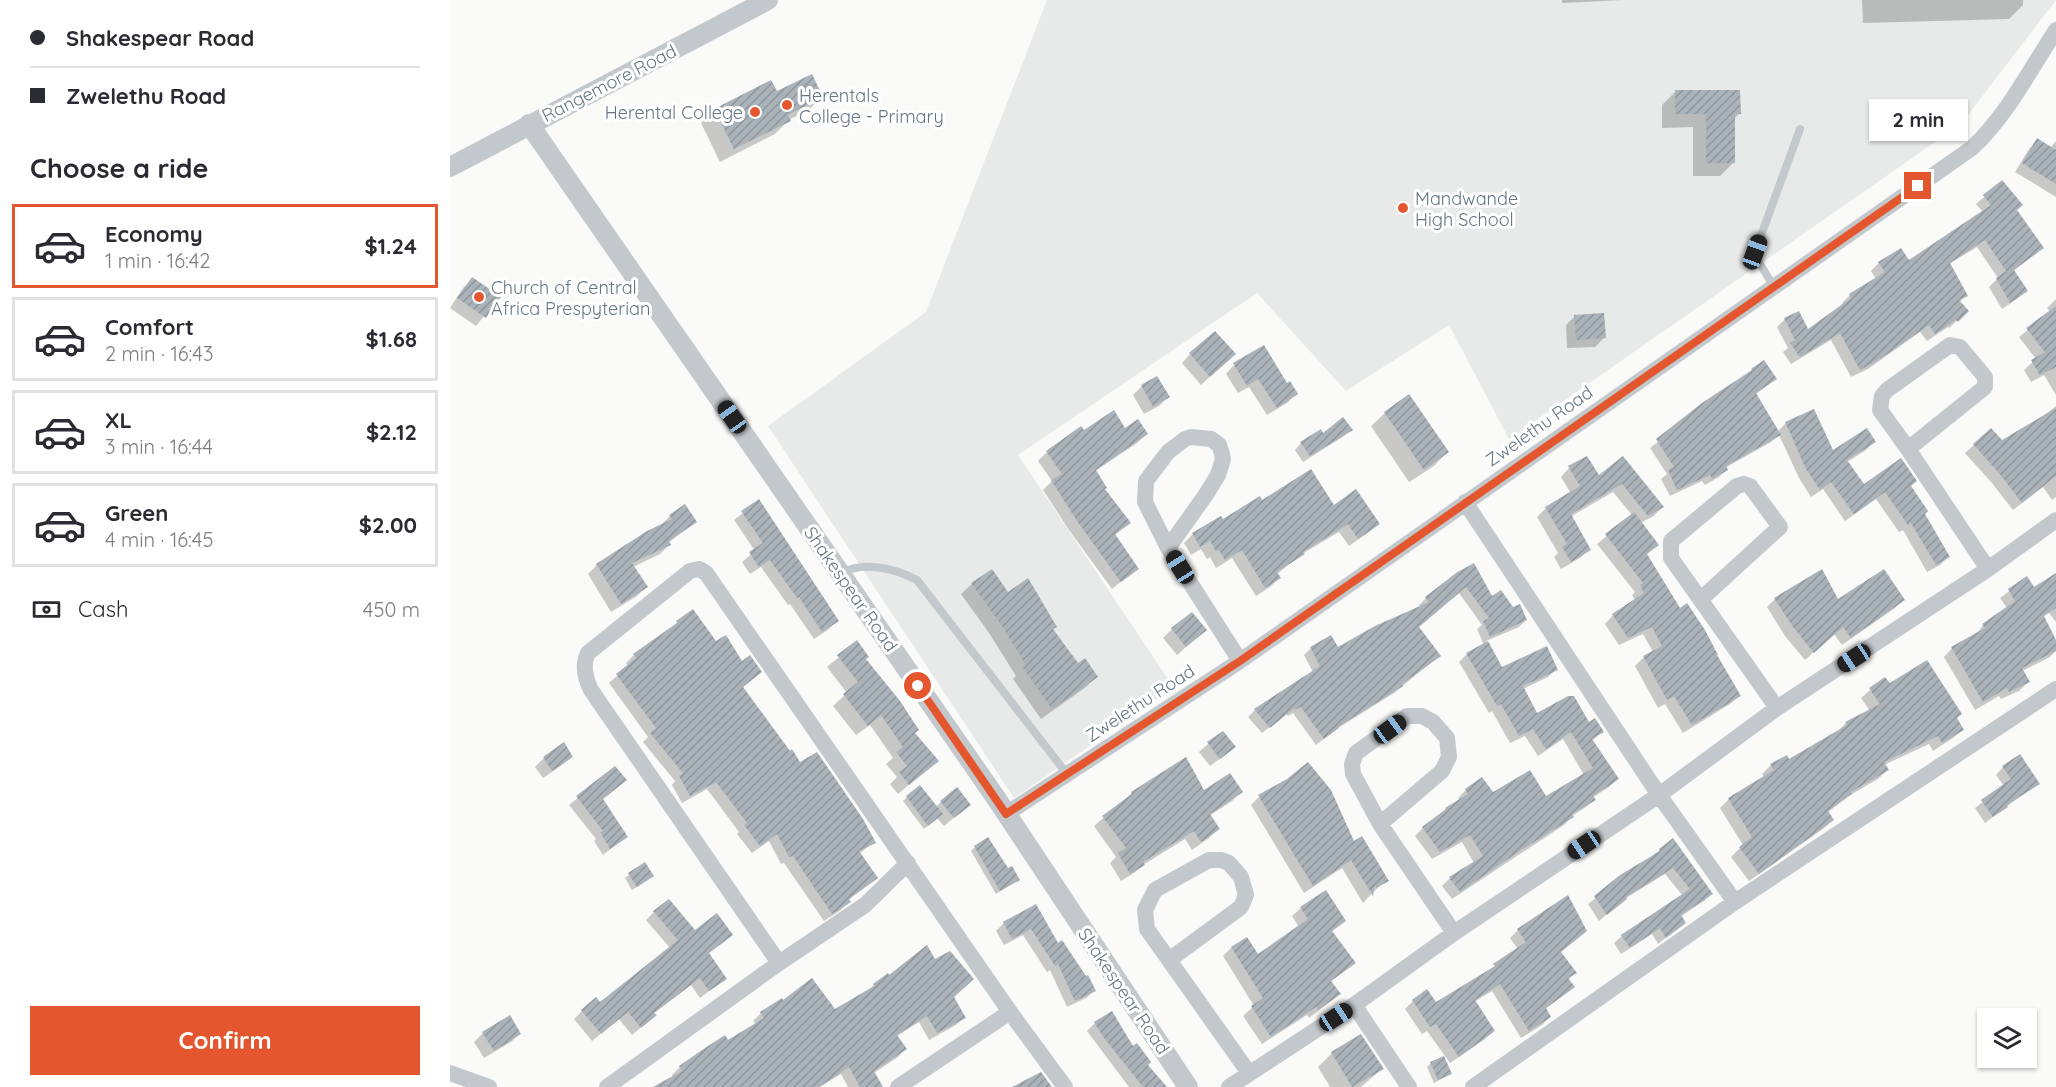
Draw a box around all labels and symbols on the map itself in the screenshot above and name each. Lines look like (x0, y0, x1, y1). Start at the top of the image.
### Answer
street label: Rangemore Road (538, 39, 680, 127)
place label: Herentals College - Primary (799, 84, 944, 128)
marker: Herentals College - Primary (780, 98, 794, 112)
callout: 2 min (1868, 99, 1968, 141)
place label: Herental College (605, 101, 743, 124)
marker: Herental College (748, 105, 762, 119)
route end (1904, 172, 1931, 199)
place label: Mandwande High School (1415, 187, 1518, 231)
marker: Mandwande High School (1396, 201, 1410, 215)
car (1740, 232, 1770, 272)
place label: Church of Central Africa Prespyterian (491, 276, 650, 320)
marker: Church of Central Africa Prespyterian (472, 290, 486, 304)
street label: Zwelethu Road (1481, 381, 1597, 471)
car (714, 397, 750, 437)
street label: Shakespear Road (799, 522, 903, 656)
car (1163, 547, 1197, 587)
car (1834, 641, 1874, 675)
street label: Zwelethu Road (1081, 659, 1199, 747)
route start (904, 672, 931, 699)
car (1370, 711, 1410, 747)
car (1564, 827, 1604, 863)
street label: Shakespear Road (1073, 923, 1175, 1059)
car (1316, 1000, 1356, 1034)

